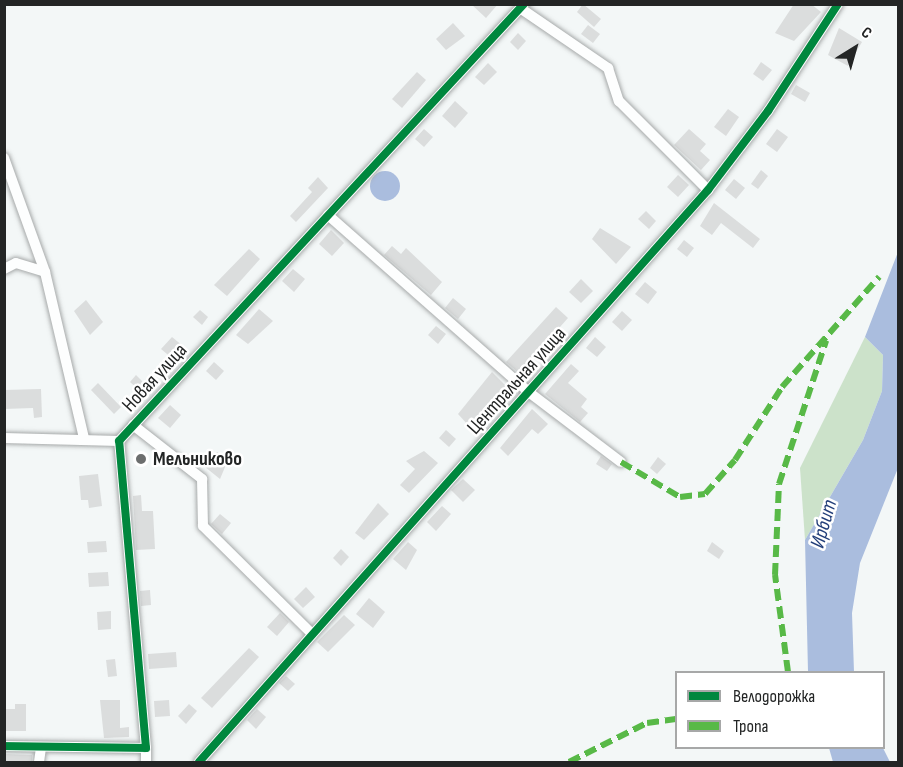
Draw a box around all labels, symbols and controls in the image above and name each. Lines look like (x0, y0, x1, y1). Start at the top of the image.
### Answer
north arrow (825, 18, 885, 78)
text: С (857, 23, 875, 43)
street label: Центральная улица (463, 322, 571, 440)
street label: Новая улица (117, 339, 193, 417)
place label: Мельниково (153, 447, 242, 471)
marker: Мельниково (134, 452, 148, 466)
water label: Ирбит (805, 497, 843, 551)
legend (675, 671, 885, 749)
text: Велодорожка (733, 686, 815, 707)
text: Тропа (733, 716, 769, 737)

